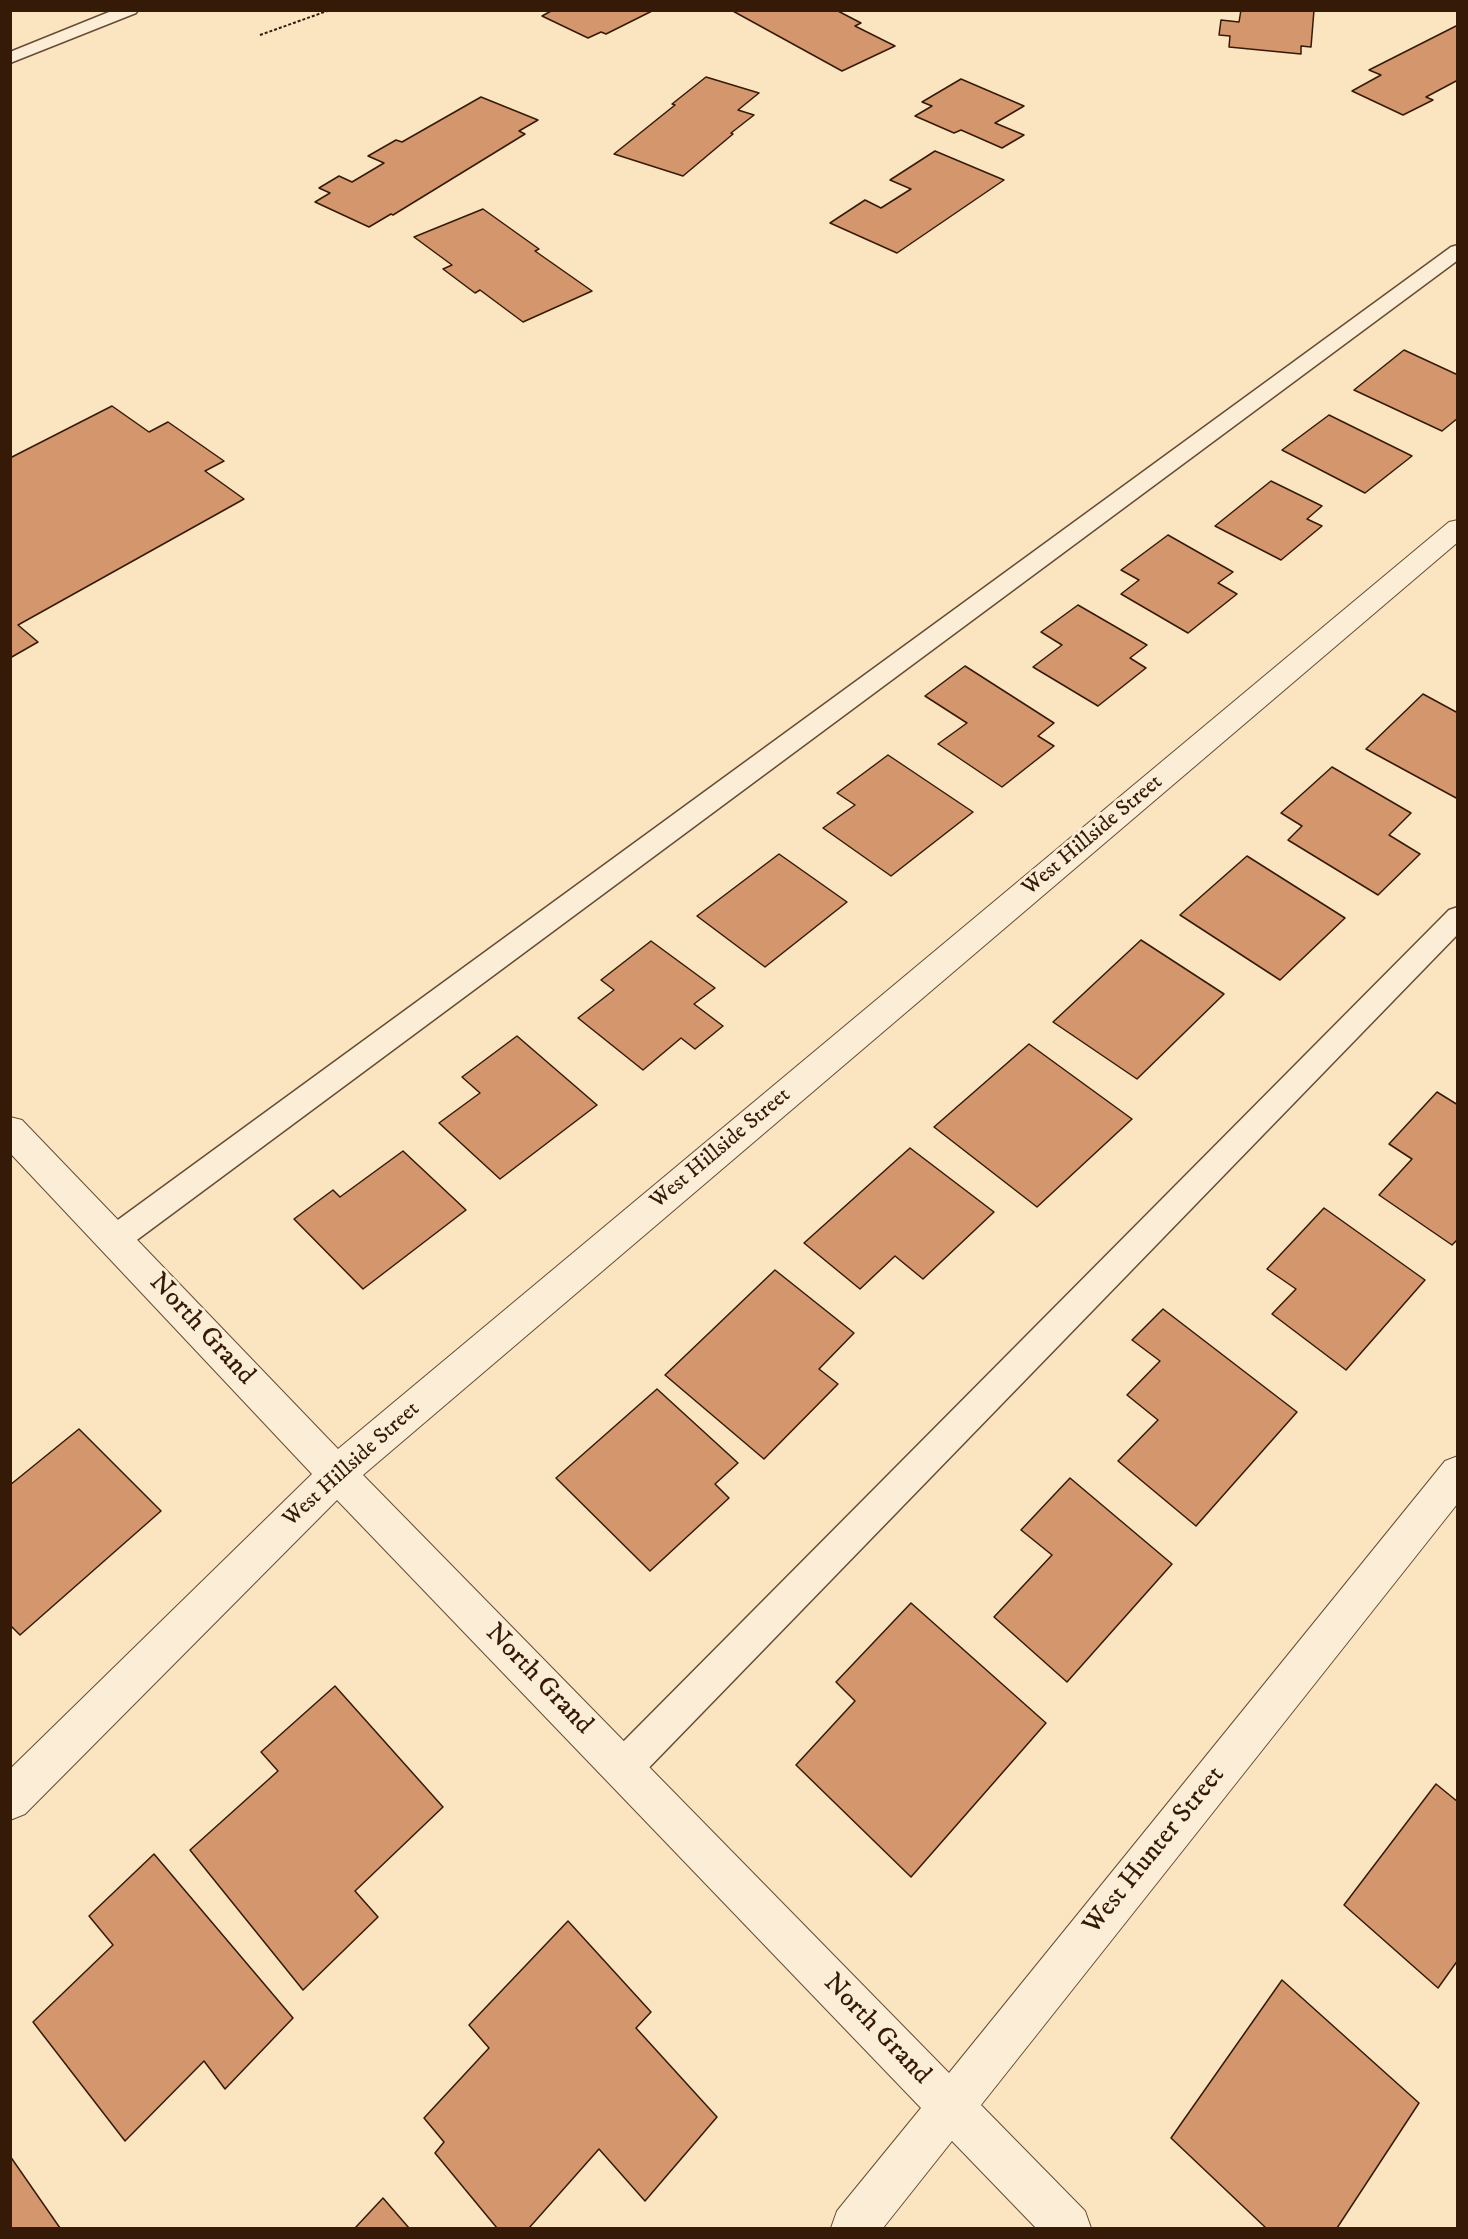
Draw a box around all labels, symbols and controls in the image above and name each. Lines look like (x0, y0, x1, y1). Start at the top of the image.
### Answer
street label: West Hillside Street (1018, 770, 1168, 902)
street label: West Hillside Street (646, 1083, 796, 1215)
street label: North Grand (141, 1267, 261, 1393)
street label: West Hillside Street (278, 1397, 426, 1533)
street label: North Grand (477, 1618, 599, 1742)
street label: West Hunter Street (1077, 1760, 1233, 1942)
street label: North Grand (815, 1968, 937, 2092)

